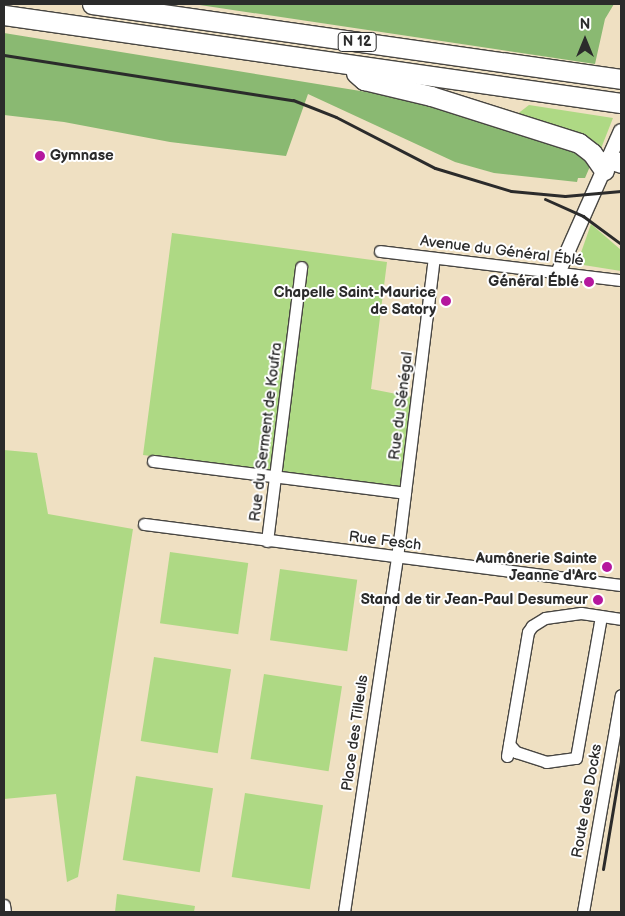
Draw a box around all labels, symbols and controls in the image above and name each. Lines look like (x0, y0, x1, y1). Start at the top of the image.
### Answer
north arrow (560, 15, 610, 65)
text: N (580, 16, 590, 33)
road number: N 12 (337, 31, 377, 54)
place label: Gymnase (50, 147, 114, 165)
marker: Gymnase (34, 150, 46, 162)
street label: Avenue du Général Éblé (419, 232, 585, 270)
place label: Général Éblé (488, 273, 579, 291)
marker: Général Éblé (583, 276, 595, 288)
place label: Chapelle Saint-Maurice de Satory (274, 283, 436, 318)
marker: Chapelle Saint-Maurice de Satory (440, 295, 452, 307)
street label: Rue du Serment de Koufra (246, 341, 286, 523)
street label: Rue du Sénégal (385, 351, 417, 461)
street label: Rue Fesch (348, 528, 422, 554)
place label: Aumônerie Sainte Jeanne d'Arc (476, 549, 597, 584)
marker: Aumônerie Sainte Jeanne d'Arc (601, 561, 613, 573)
place label: Stand de tir Jean-Paul Desumeur (361, 591, 588, 609)
marker: Stand de tir Jean-Paul Desumeur (592, 594, 604, 606)
street label: Place des Tilleuls (338, 674, 372, 792)
street label: Route des Docks (568, 743, 606, 859)

